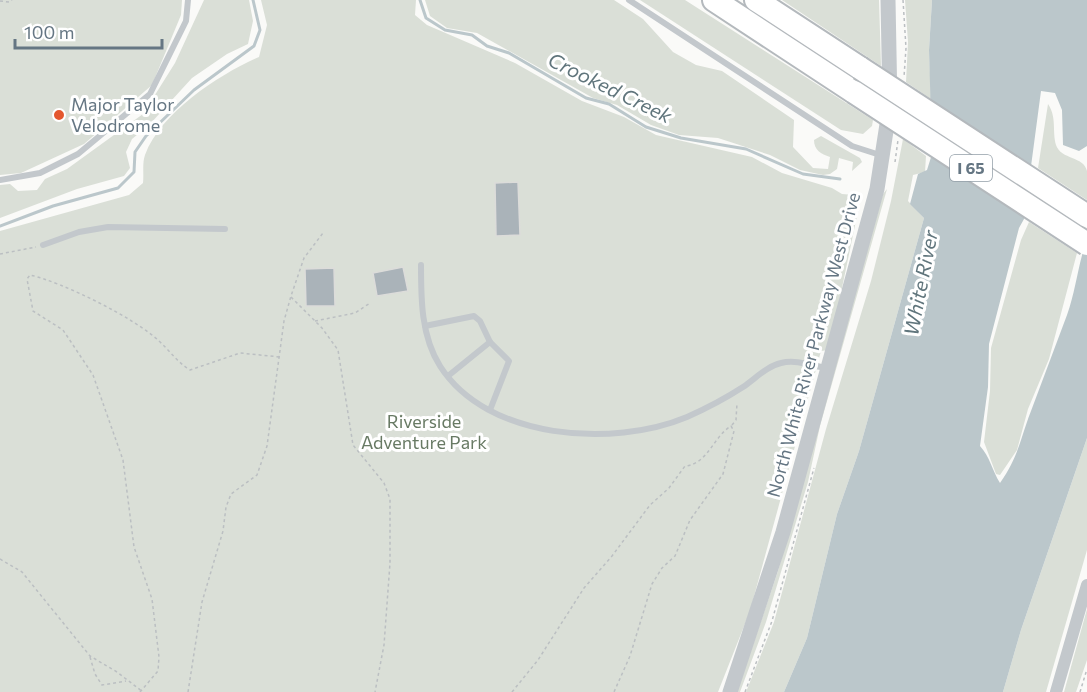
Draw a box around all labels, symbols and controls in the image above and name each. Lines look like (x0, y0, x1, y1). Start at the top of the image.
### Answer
scale bar (15, 12, 162, 50)
text: 100 m (24, 21, 74, 43)
water label: Crooked Creek (545, 47, 677, 128)
place label: Major Taylor Velodrome (71, 93, 174, 136)
marker: Major Taylor Velodrome (52, 108, 66, 122)
road number: I 65 (950, 155, 992, 181)
street label: North White River Parkway West Drive (762, 190, 864, 500)
water label: White River (898, 227, 942, 337)
park label: Riverside Adventure Park (361, 410, 487, 453)

